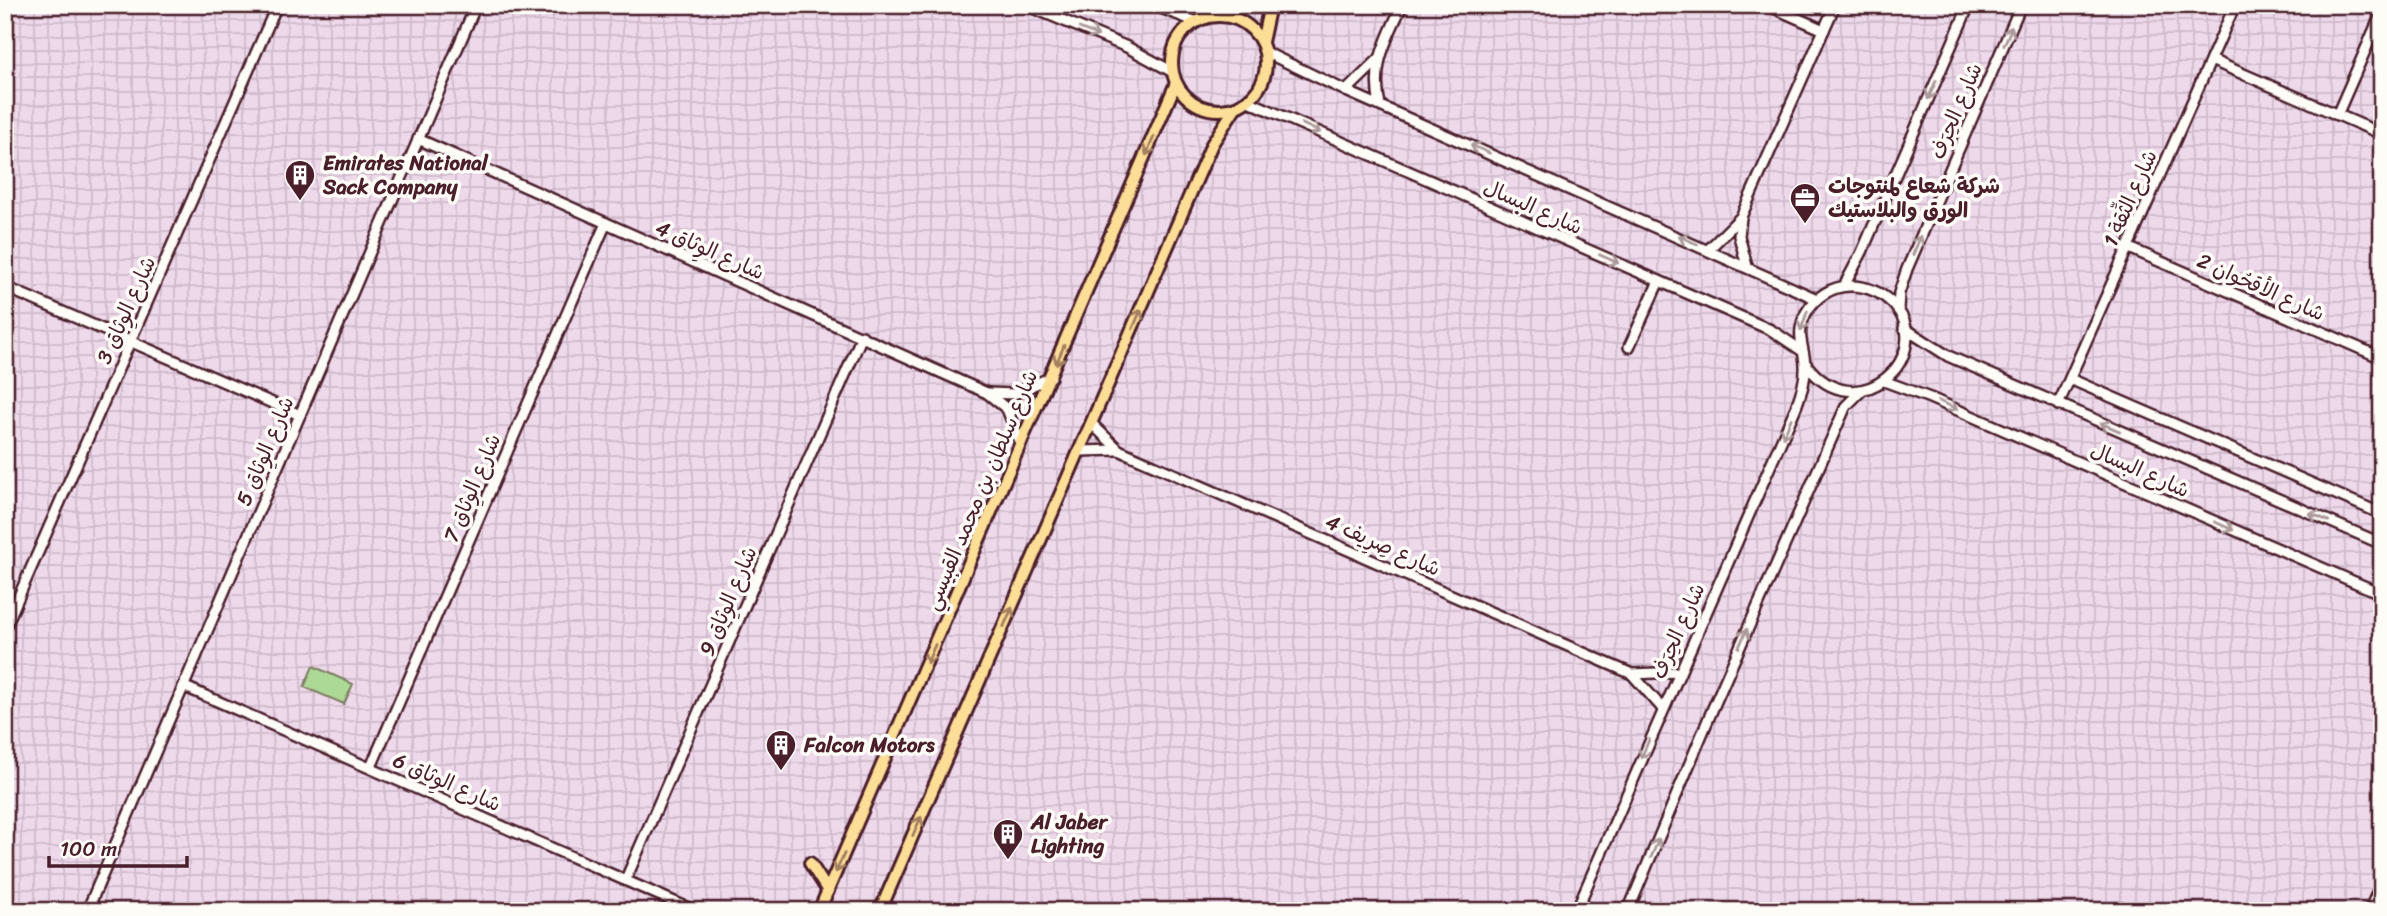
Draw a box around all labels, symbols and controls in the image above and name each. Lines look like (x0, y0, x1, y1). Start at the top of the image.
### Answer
one-way arrow (1078, 26, 1099, 39)
one-way arrow (2002, 26, 2015, 47)
street label: شارع الحِرَف (1919, 57, 1993, 165)
one-way arrow (1925, 79, 1938, 101)
one-way arrow (1300, 122, 1321, 135)
one-way arrow (1143, 135, 1156, 157)
one-way arrow (1470, 142, 1491, 155)
street label: شارع الثِّقة 1 (2092, 143, 2168, 253)
place label: Emirates National Sack Company (322, 144, 489, 206)
building icon: Emirates National Sack Company (283, 158, 317, 202)
place label: شركة شعاع لمنتوجات الورق والبلاستيك (1828, 167, 2000, 229)
street label: شارع البسال (1477, 168, 1589, 246)
office icon: شركة شعاع لمنتوجات الورق والبلاستيك (1788, 181, 1822, 225)
street label: شارع الوِثاق 4 (649, 209, 771, 291)
one-way arrow (1678, 233, 1700, 246)
one-way arrow (1912, 235, 1925, 256)
street label: شارع الأقحُوان 2 (2191, 242, 2331, 332)
street label: شارع الوِثاق 3 (85, 250, 167, 370)
one-way arrow (1597, 253, 1619, 266)
one-way arrow (1131, 308, 1144, 330)
one-way arrow (1797, 310, 1809, 332)
one-way arrow (1053, 344, 1066, 366)
street label: شارع سلطان بن محمد القبيسي (913, 364, 1049, 616)
street label: شارع الوِثاق 5 (225, 390, 305, 512)
one-way arrow (1936, 399, 1958, 412)
one-way arrow (1779, 417, 1792, 439)
one-way arrow (2100, 420, 2121, 433)
street label: شارع الوِثاق 7 (432, 427, 512, 549)
street label: شارع البسال (2084, 431, 2196, 509)
street label: شارع صِرِيف 4 (1319, 503, 1447, 587)
one-way arrow (2309, 510, 2330, 523)
one-way arrow (2212, 520, 2234, 533)
street label: شارع الوِثاق 9 (688, 540, 768, 662)
street label: شارع الحِرَف (1640, 577, 1716, 685)
one-way arrow (1002, 607, 1015, 628)
one-way arrow (1738, 628, 1751, 650)
one-way arrow (924, 643, 937, 664)
place label: Falcon Motors (803, 726, 935, 764)
building icon: Falcon Motors (764, 728, 798, 772)
one-way arrow (1638, 737, 1651, 759)
street label: شارع الوِثاق 6 (387, 741, 507, 823)
place label: Al Jaber Lighting (1030, 803, 1109, 865)
one-way arrow (911, 816, 924, 837)
building icon: Al Jaber Lighting (991, 817, 1025, 861)
scale bar (49, 825, 187, 869)
text: 100 m (60, 830, 117, 868)
one-way arrow (1649, 837, 1662, 859)
one-way arrow (833, 851, 846, 873)

